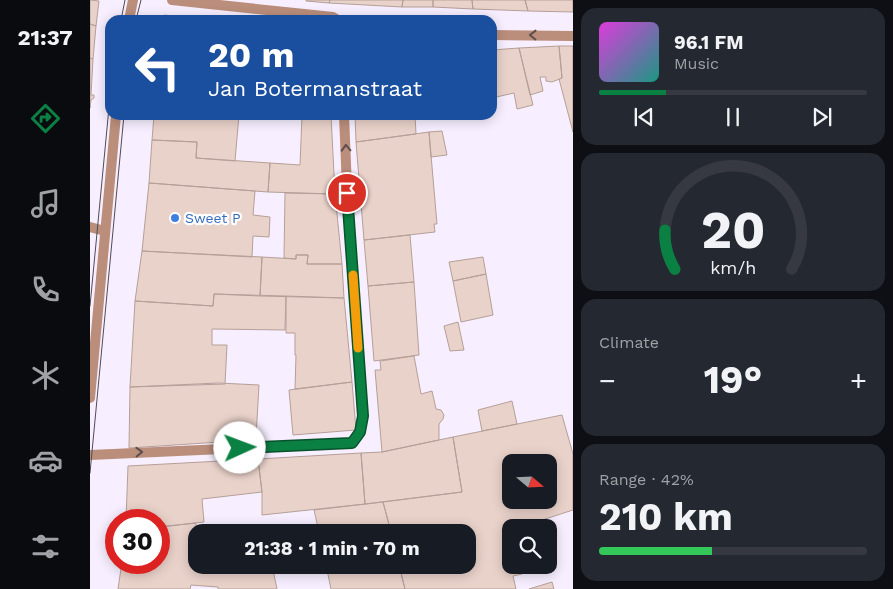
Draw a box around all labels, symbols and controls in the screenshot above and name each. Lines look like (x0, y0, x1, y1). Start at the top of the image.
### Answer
text: 21:37 (17, 25, 73, 50)
one-way arrow (528, 30, 536, 40)
text: 96.1 FM (674, 31, 744, 54)
text: 20 m (208, 34, 294, 76)
icon: left (125, 35, 190, 100)
text: Music (674, 54, 719, 73)
text: Jan Botermanstraat (208, 76, 422, 101)
icon: directions (28, 101, 63, 136)
icon: previous (630, 103, 658, 131)
icon: pause (719, 103, 747, 131)
icon: next (808, 103, 836, 131)
one-way arrow (340, 144, 351, 152)
pin (326, 172, 368, 214)
icon: arrive (333, 179, 361, 207)
icon: music (28, 186, 63, 221)
text: 20 (701, 200, 765, 261)
place label: Sweet P (185, 210, 241, 226)
marker: Sweet P (169, 212, 181, 224)
text: km/h (710, 257, 756, 278)
icon: phone (28, 272, 63, 307)
text: Climate (599, 333, 659, 352)
icon: climate (28, 358, 63, 393)
text: 19° (704, 358, 762, 402)
text: − (599, 364, 616, 397)
text: + (850, 364, 867, 397)
position arrow (213, 421, 265, 473)
icon: car (28, 443, 63, 478)
one-way arrow (135, 447, 143, 458)
north arrow (502, 454, 558, 509)
map controls (502, 454, 557, 574)
text: Range · 42% (599, 470, 694, 489)
text: 210 km (599, 495, 733, 539)
speed limit sign: 30 (105, 509, 170, 574)
button: search (502, 519, 557, 574)
icon: filters (28, 529, 63, 564)
text: 21:38 · 1 min · 70 m (244, 537, 420, 560)

